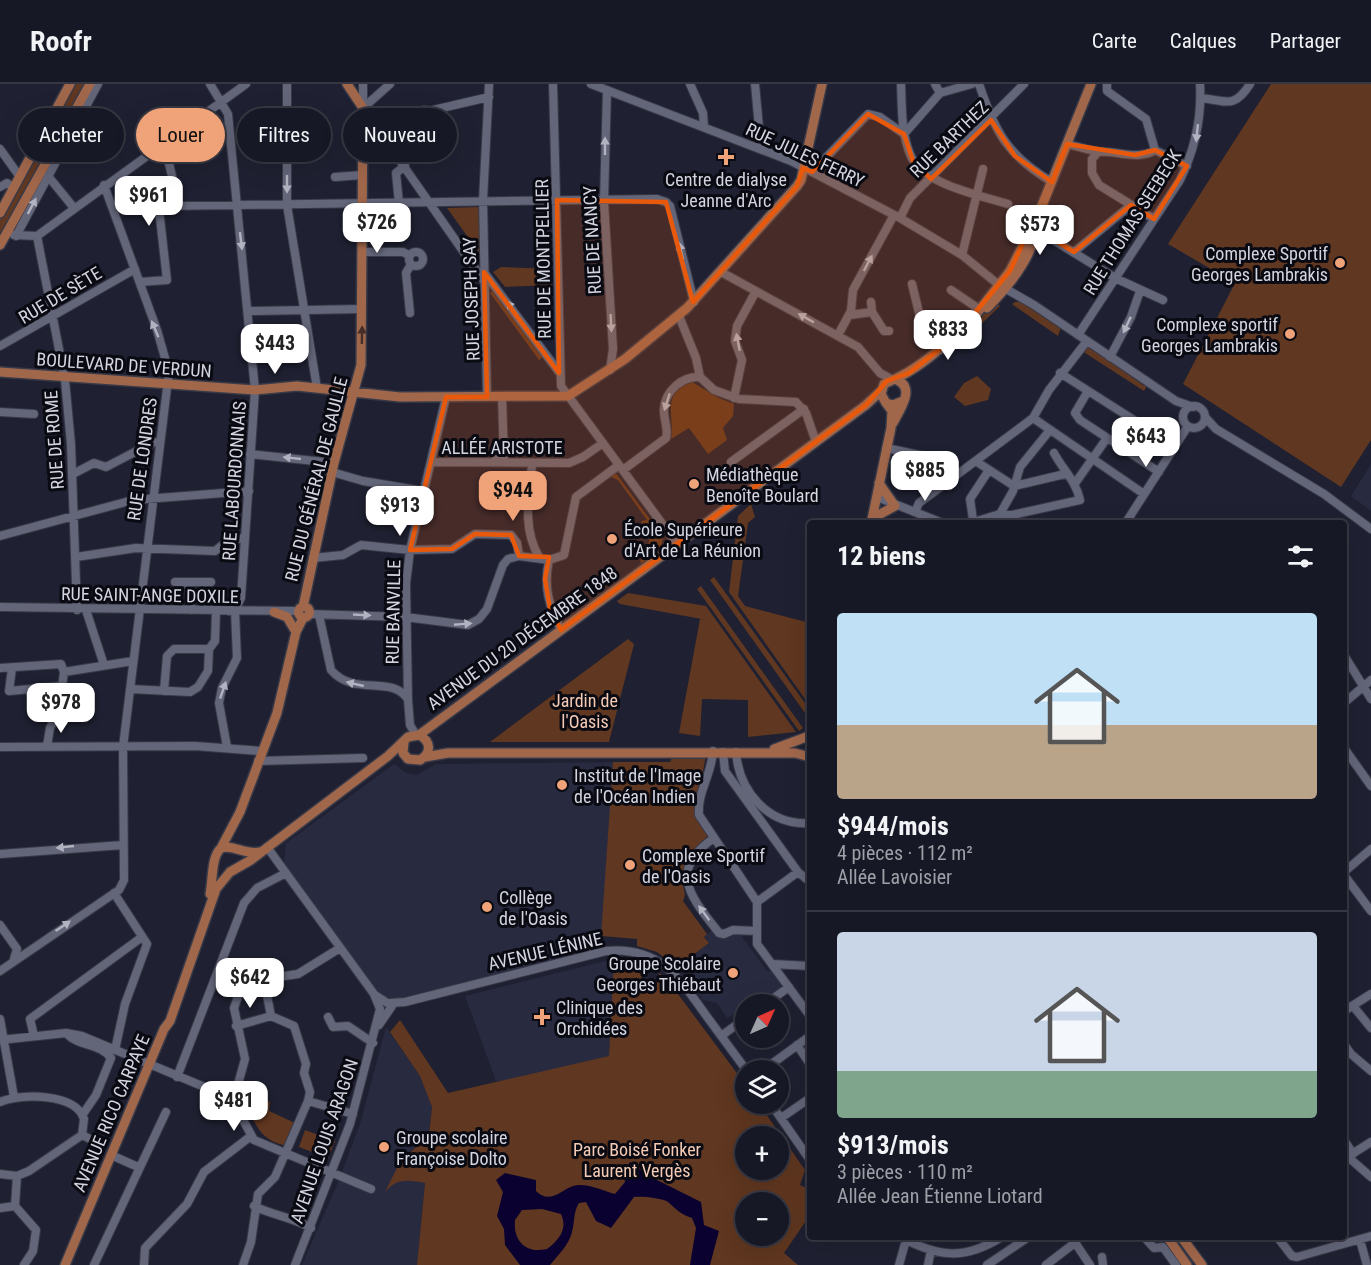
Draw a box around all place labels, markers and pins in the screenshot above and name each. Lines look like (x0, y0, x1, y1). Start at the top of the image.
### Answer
marker: Centre de dialyse Jeanne d'Arc (717, 148, 735, 166)
place label: Centre de dialyse Jeanne d'Arc (665, 169, 787, 211)
pin: $961 (113, 176, 185, 227)
pin: $726 (341, 203, 413, 254)
pin: $573 (1004, 205, 1076, 256)
place label: Complexe Sportif Georges Lambrakis (1191, 243, 1328, 285)
marker: Complexe Sportif Georges Lambrakis (1333, 256, 1347, 270)
pin: $833 (912, 310, 984, 361)
place label: Complexe sportif Georges Lambrakis (1141, 314, 1278, 356)
pin: $443 (239, 324, 311, 375)
marker: Complexe sportif Georges Lambrakis (1283, 327, 1297, 341)
pin: $643 (1110, 417, 1182, 468)
pin: $885 (889, 451, 961, 502)
place label: Médiathèque Benoîte Boulard (706, 464, 819, 506)
pin: $944 (477, 471, 549, 522)
marker: Médiathèque Benoîte Boulard (687, 477, 701, 491)
pin: $913 (364, 486, 436, 537)
place label: École Supérieure d'Art de La Réunion (624, 519, 761, 561)
marker: École Supérieure d'Art de La Réunion (605, 532, 619, 546)
pin: $978 (25, 683, 97, 734)
place label: Institut de l'Image de l'Océan Indien (574, 765, 701, 807)
marker: Institut de l'Image de l'Océan Indien (555, 778, 569, 792)
place label: Complexe Sportif de l'Oasis (642, 845, 765, 887)
marker: Complexe Sportif de l'Oasis (623, 858, 637, 872)
place label: Collège de l'Oasis (499, 887, 568, 929)
marker: Collège de l'Oasis (480, 900, 494, 914)
place label: Groupe Scolaire Georges Thiébaut (596, 953, 721, 995)
pin: $642 (214, 958, 286, 1009)
marker: Groupe Scolaire Georges Thiébaut (726, 966, 740, 980)
place label: Clinique des Orchidées (556, 997, 643, 1039)
marker: Clinique des Orchidées (533, 1008, 551, 1026)
pin: $481 (198, 1081, 270, 1132)
place label: Groupe scolaire Françoise Dolto (396, 1127, 507, 1169)
marker: Groupe scolaire Françoise Dolto (377, 1140, 391, 1154)

